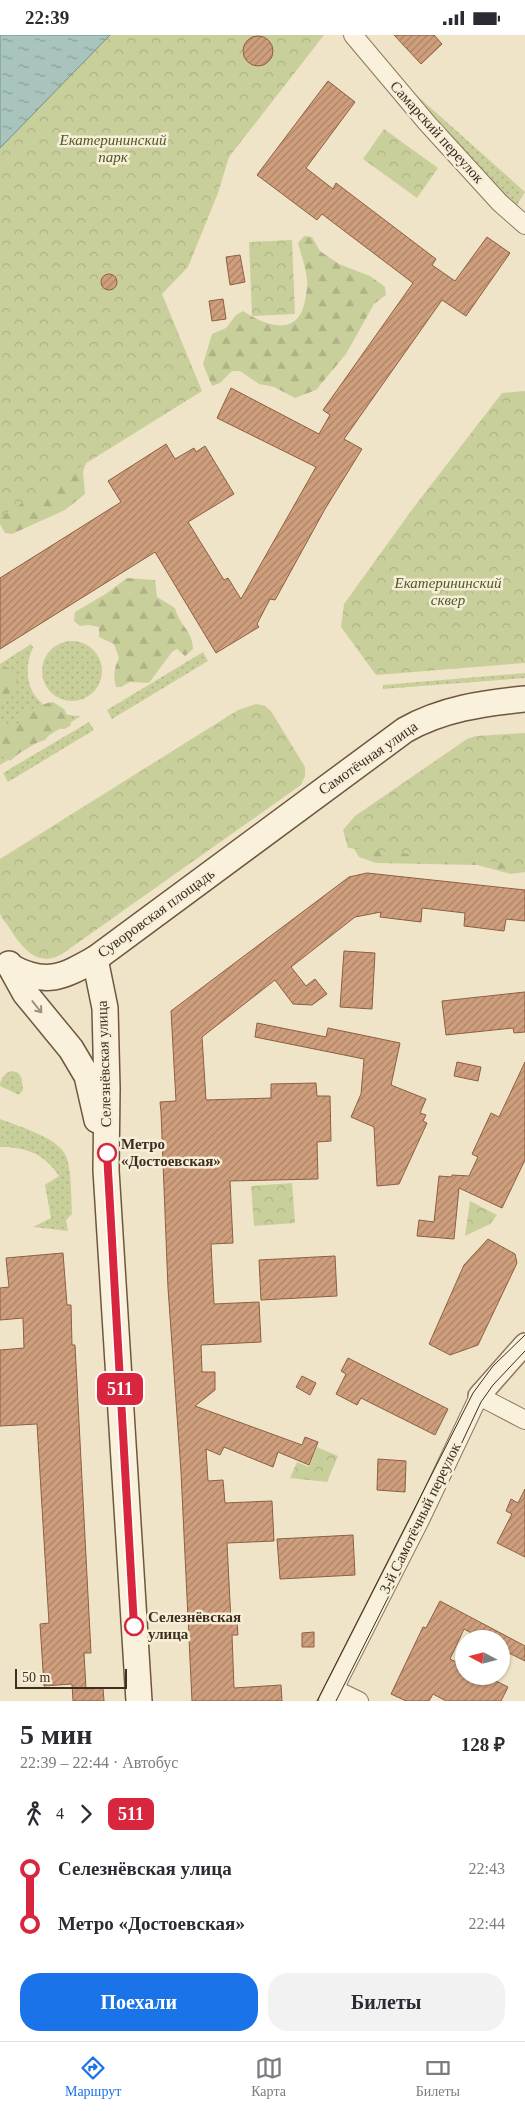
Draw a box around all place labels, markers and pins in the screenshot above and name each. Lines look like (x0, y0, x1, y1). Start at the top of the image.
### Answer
place label: Метро «Достоевская» (121, 1136, 221, 1169)
marker: Метро «Достоевская» (97, 1143, 117, 1163)
place label: Селезнёвская улица (148, 1609, 241, 1642)
marker: Селезнёвская улица (124, 1616, 144, 1636)

